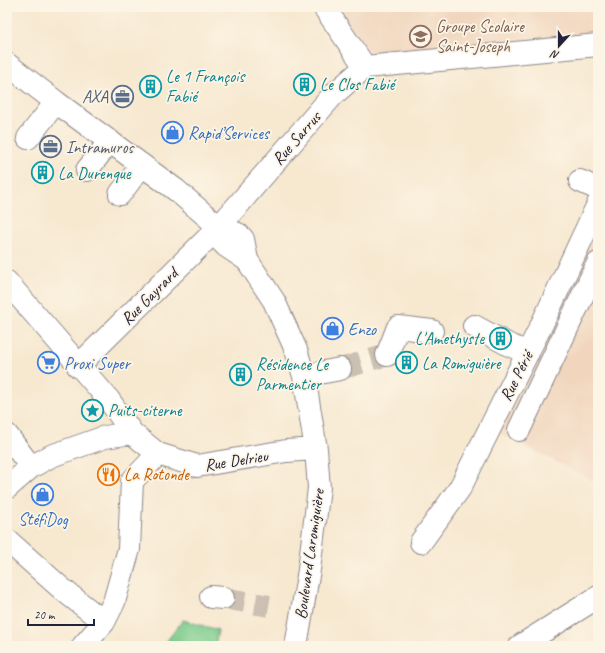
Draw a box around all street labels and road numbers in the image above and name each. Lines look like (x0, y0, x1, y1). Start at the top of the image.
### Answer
street label: Rue Sarrus (267, 106, 327, 169)
street label: Rue Gayrard (116, 262, 184, 329)
street label: Rue Périé (495, 346, 539, 405)
street label: Rue Delrieu (203, 445, 271, 476)
street label: Boulevard Laromiguière (290, 486, 329, 620)

